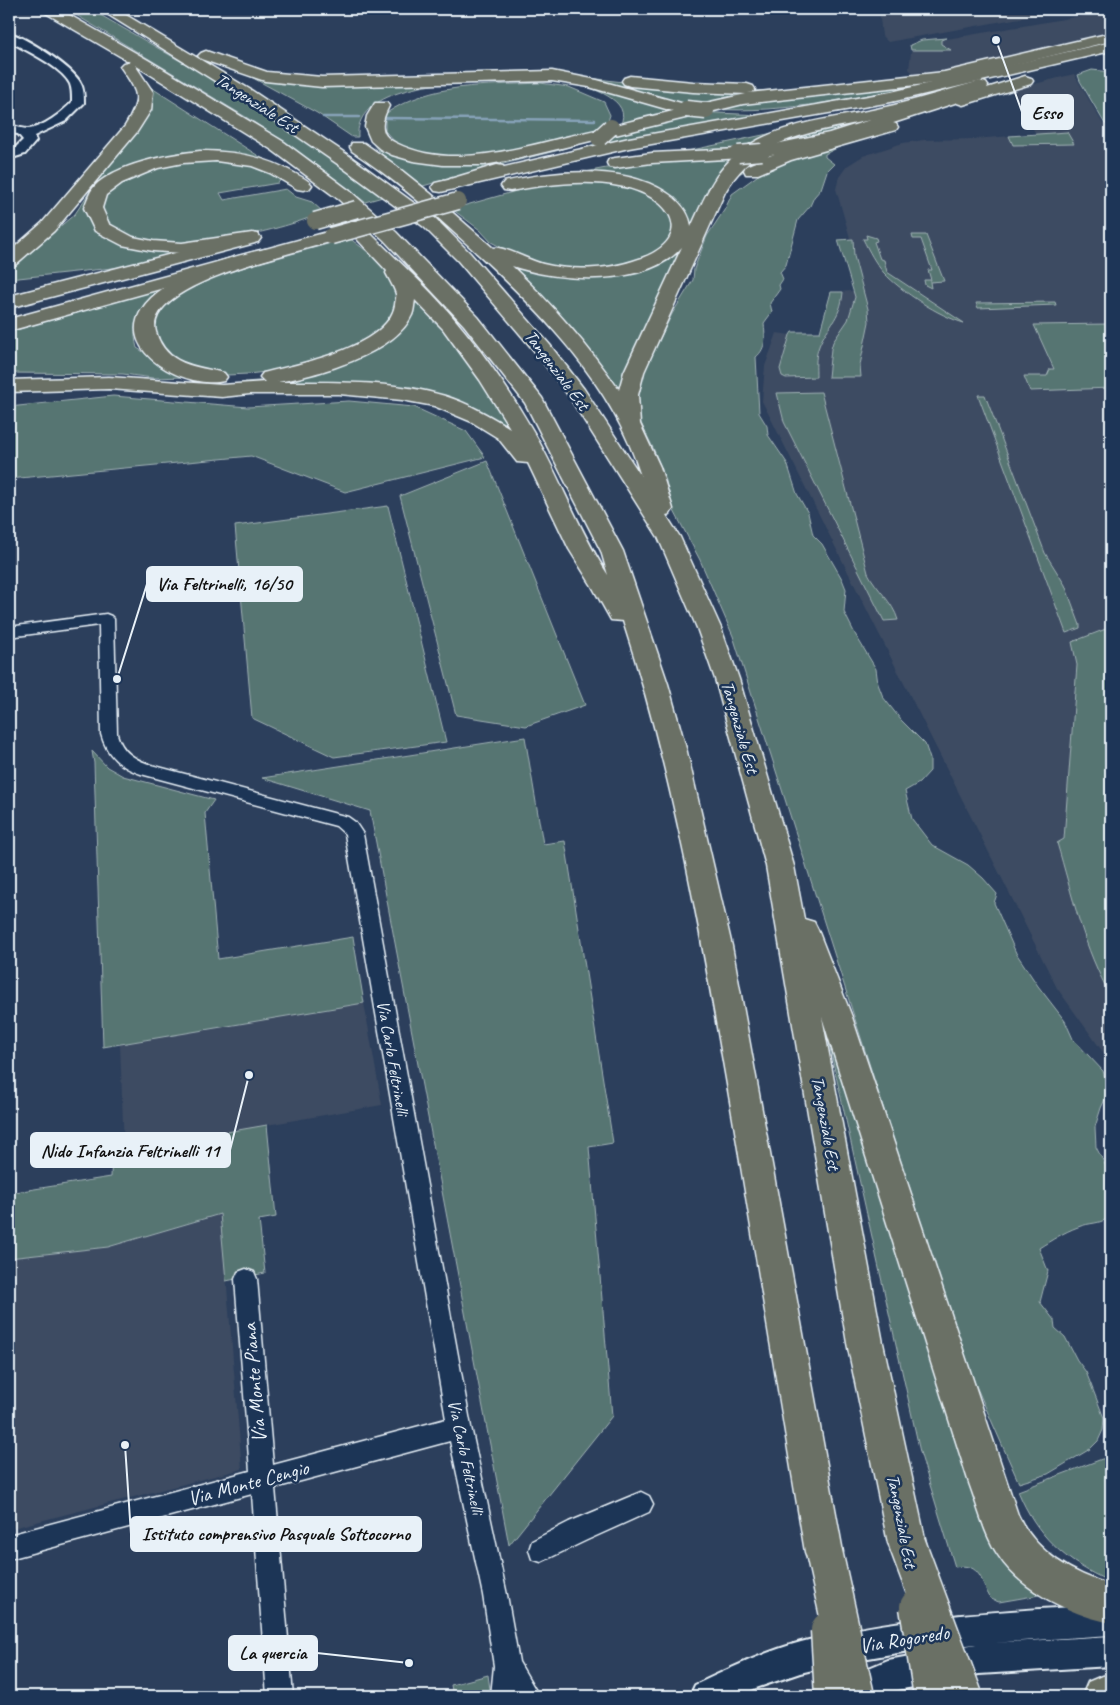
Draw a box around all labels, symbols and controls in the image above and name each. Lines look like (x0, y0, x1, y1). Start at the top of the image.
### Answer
street label: Tangenziale Est (211, 68, 304, 139)
callout: Esso (1022, 95, 1073, 129)
text: Esso (1032, 101, 1063, 125)
street label: Tangenziale Est (520, 326, 596, 416)
callout: Via Feltrinelli, 16/50 (147, 567, 302, 601)
text: Via Feltrinelli, 16/50 (156, 572, 294, 596)
street label: Tangenziale Est (716, 678, 764, 778)
street label: Via Carlo Feltrinelli (372, 999, 414, 1120)
street label: Tangenziale Est (807, 1074, 845, 1174)
callout: Nido Infanzia Feltrinelli 11 (31, 1133, 230, 1167)
text: Nido Infanzia Feltrinelli 11 (41, 1139, 222, 1163)
street label: Via Monte Piana (236, 1320, 272, 1444)
street label: Via Carlo Feltrinelli (443, 1398, 489, 1519)
street label: Via Monte Cengio (185, 1454, 313, 1512)
street label: Tangenziale Est (882, 1472, 922, 1572)
callout: Istituto comprensivo Pasquale Sottocorno (131, 1517, 421, 1551)
text: Istituto comprensivo Pasquale Sottocorno (142, 1522, 411, 1546)
street label: Via Rogoredo (857, 1619, 952, 1659)
callout: La quercia (229, 1636, 317, 1670)
text: La quercia (239, 1641, 308, 1665)

